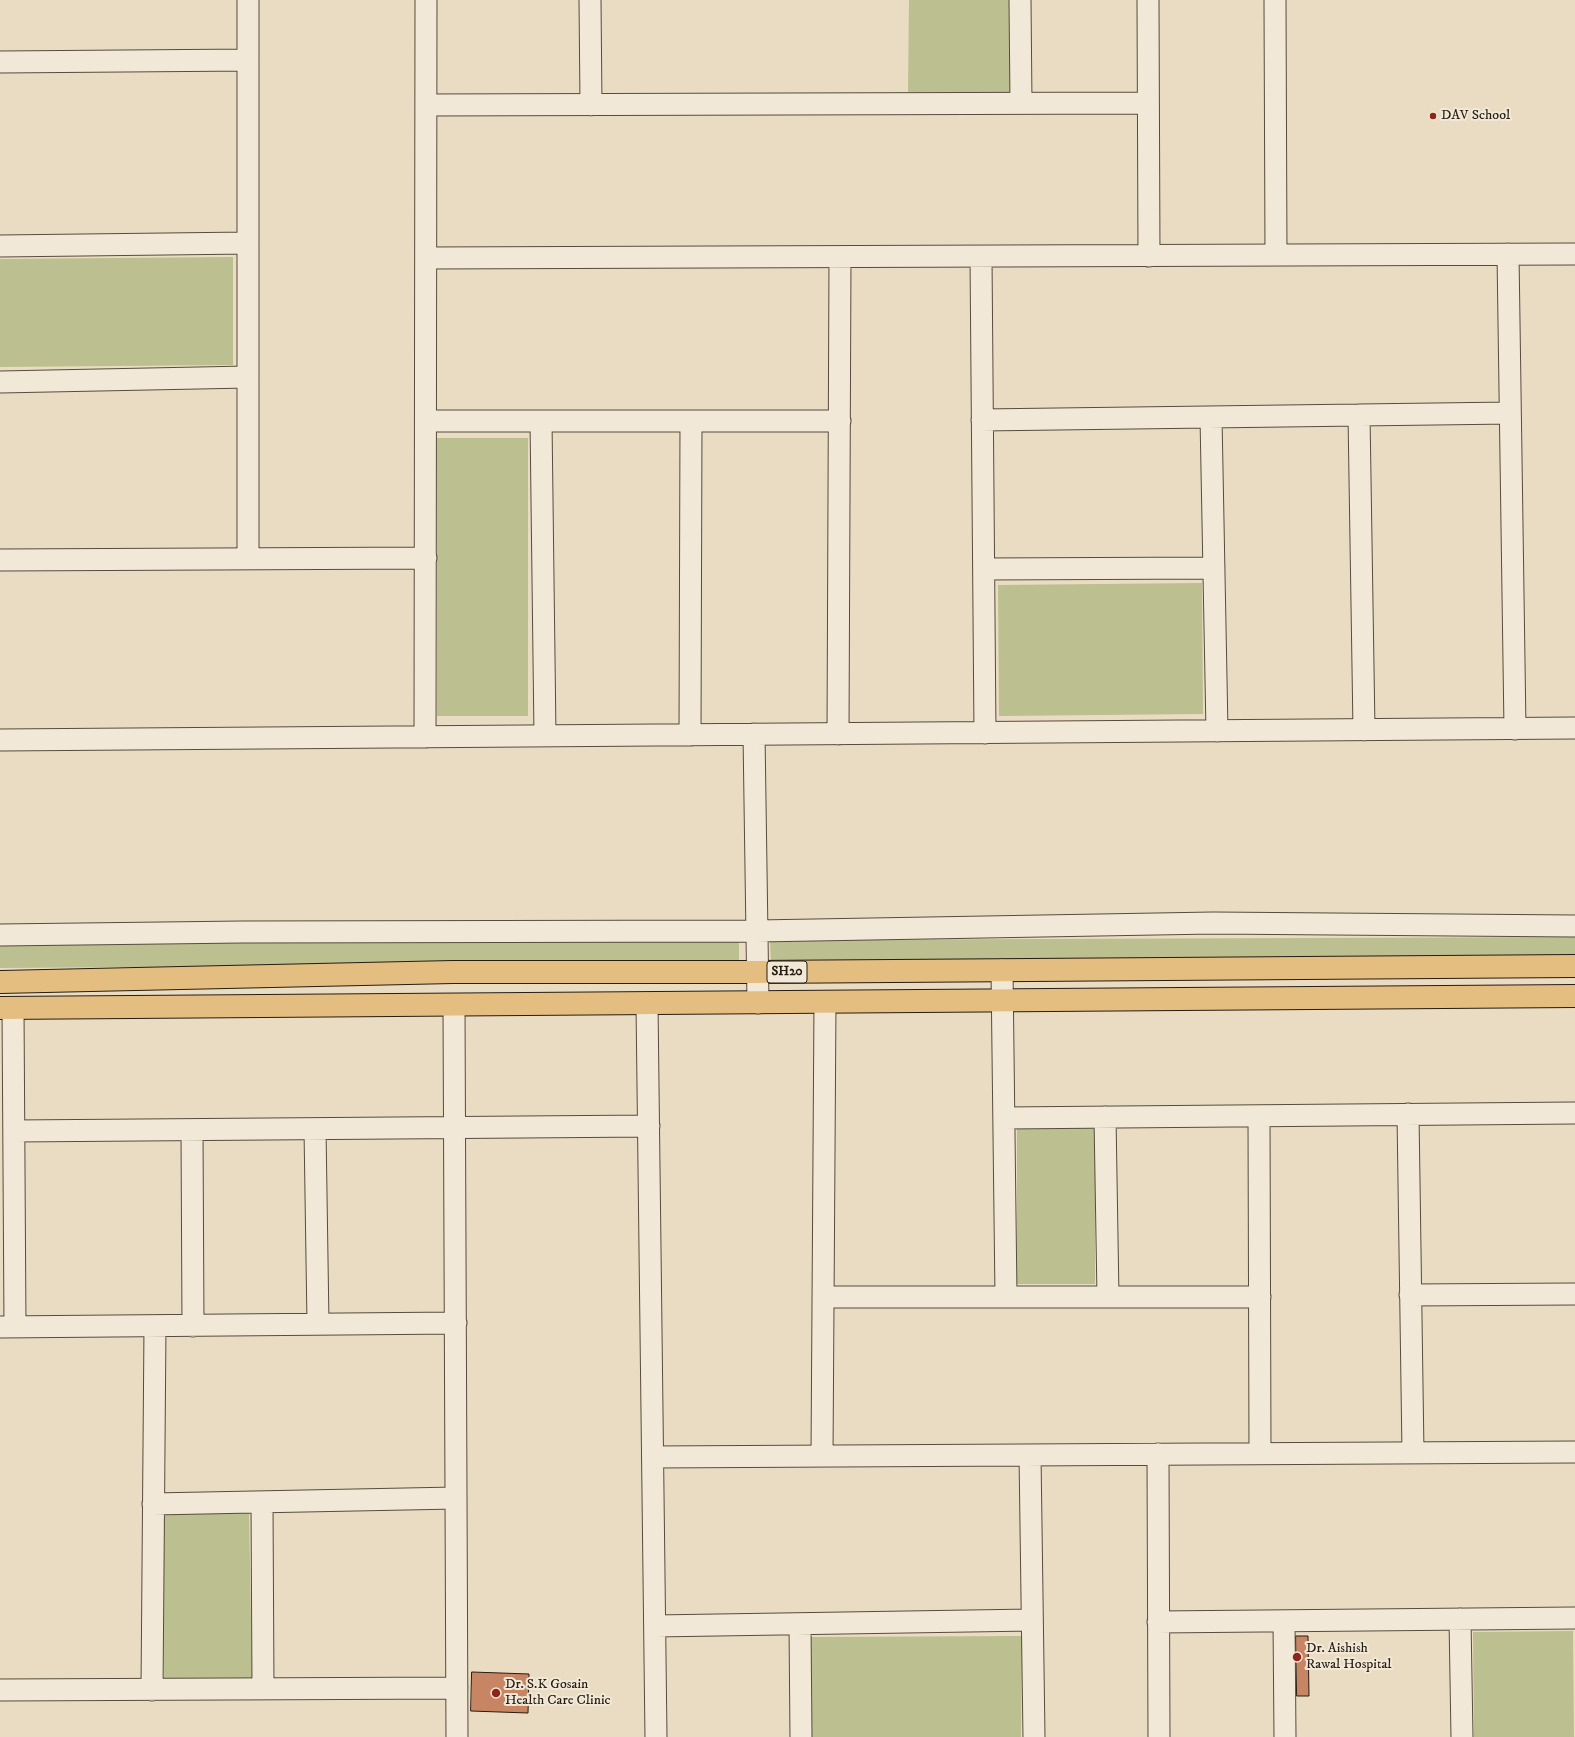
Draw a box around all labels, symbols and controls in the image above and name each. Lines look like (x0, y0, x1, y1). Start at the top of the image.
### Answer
place label: DAV School (1441, 108, 1510, 124)
marker: DAV School (1428, 111, 1438, 121)
road number: SH20 (767, 961, 807, 983)
place label: Dr. Aishish Rawal Hospital (1306, 1641, 1392, 1674)
marker: Dr. Aishish Rawal Hospital (1291, 1651, 1303, 1663)
place label: Dr. S.K Gosain Health Care Clinic (505, 1677, 611, 1710)
marker: Dr. S.K Gosain Health Care Clinic (490, 1687, 502, 1699)

